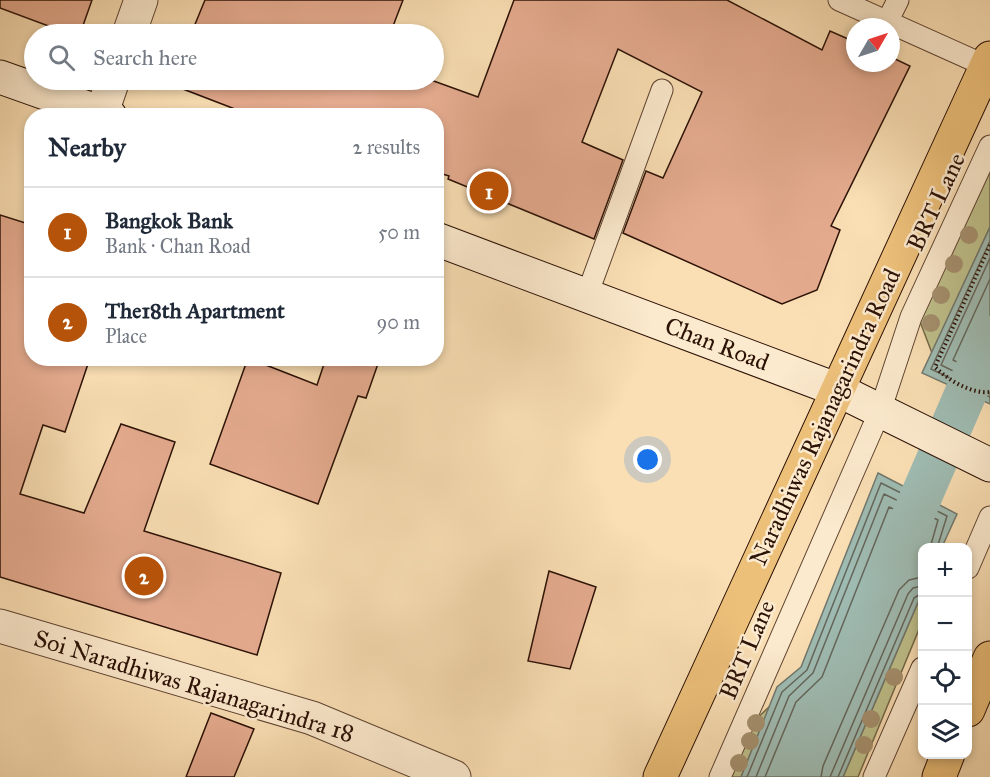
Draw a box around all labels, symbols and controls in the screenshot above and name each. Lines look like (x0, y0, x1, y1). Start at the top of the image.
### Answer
north arrow (846, 18, 900, 72)
search box (24, 24, 444, 90)
icon: search (45, 41, 78, 74)
text: Search here (93, 44, 197, 71)
text: Nearby (48, 131, 126, 163)
text: 2 results (352, 135, 420, 159)
street label: BRT Lane (900, 148, 972, 256)
pin: 1 (470, 168, 508, 213)
text: Bangkok Bank (105, 207, 233, 234)
text: 1 (64, 220, 71, 244)
text: 50 m (378, 220, 420, 244)
text: Bank · Chan Road (105, 234, 251, 258)
street label: Naradhiwas Rajanagarindra Road (743, 264, 907, 570)
text: The18th Apartment (105, 297, 285, 324)
text: 2 (63, 310, 72, 334)
text: 90 m (377, 310, 420, 334)
street label: Chan Road (661, 310, 773, 378)
text: Place (105, 324, 147, 348)
your location (633, 445, 662, 474)
map controls (918, 543, 972, 759)
button: + (918, 543, 972, 597)
pin: 2 (124, 554, 164, 598)
street label: BRT Lane (713, 596, 781, 704)
button: − (918, 597, 972, 651)
street label: Soi Naradhiwas Rajanagarindra 18 (30, 623, 358, 749)
button: locate (918, 651, 972, 705)
button: layers (918, 705, 972, 759)

